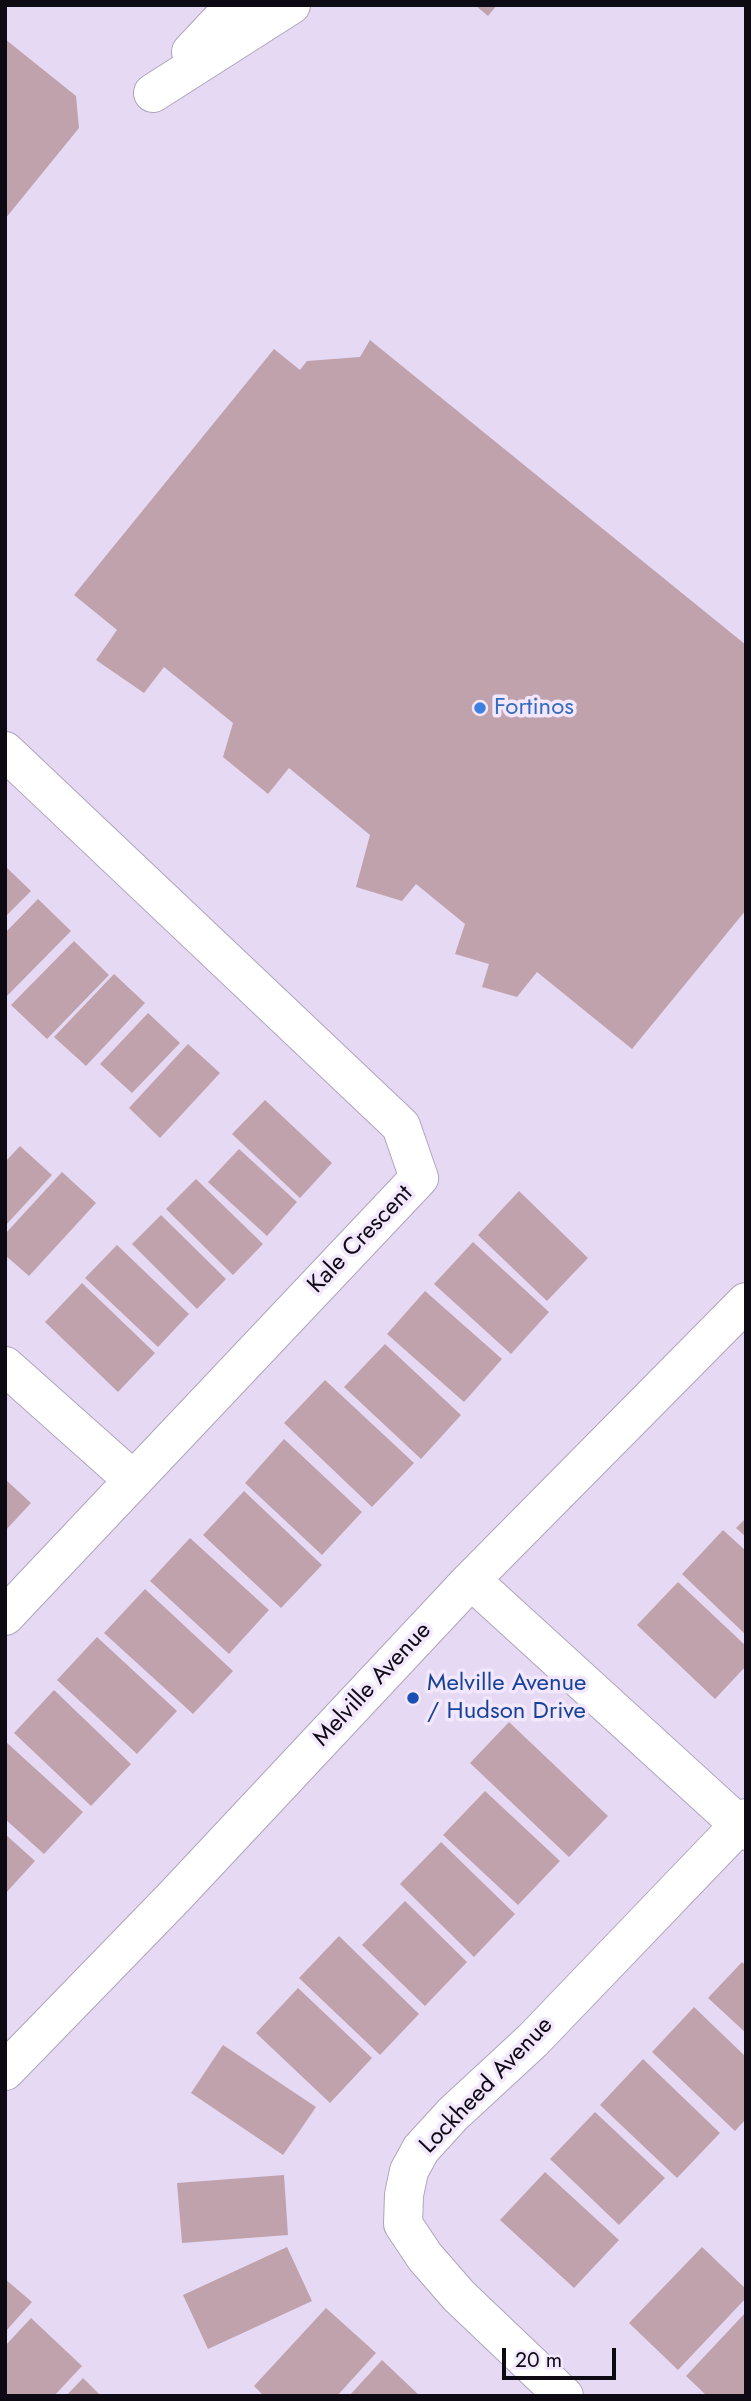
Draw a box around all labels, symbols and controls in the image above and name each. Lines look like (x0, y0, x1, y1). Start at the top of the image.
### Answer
place label: Fortinos (494, 694, 574, 722)
marker: Fortinos (472, 700, 488, 716)
street label: Kale Crescent (302, 1180, 420, 1300)
street label: Melville Avenue (308, 1617, 438, 1753)
place label: Melville Avenue / Hudson Drive (427, 1670, 586, 1726)
marker: Melville Avenue / Hudson Drive (405, 1690, 421, 1706)
street label: Lockheed Avenue (415, 2012, 559, 2160)
scale bar (506, 2334, 620, 2378)
text: 20 m (515, 2345, 562, 2375)

